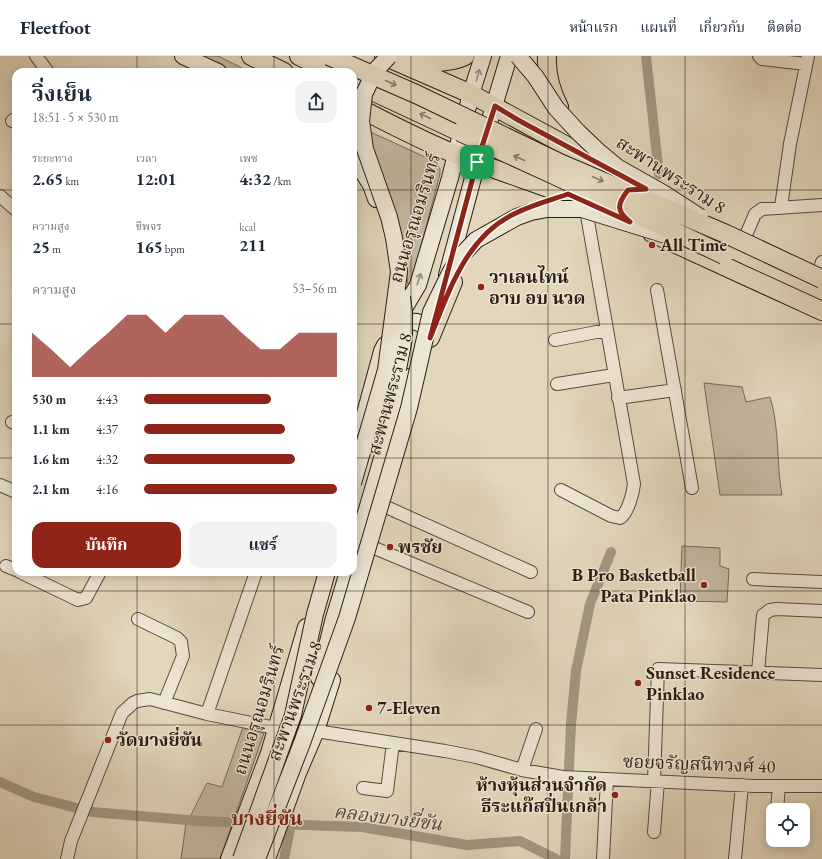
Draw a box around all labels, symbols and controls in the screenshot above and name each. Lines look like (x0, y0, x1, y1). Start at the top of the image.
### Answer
text: Fleetfoot (20, 15, 91, 40)
text: หน้าแรก (569, 18, 618, 36)
text: แผนที่ (640, 18, 677, 36)
text: เกี่ยวกับ (699, 18, 745, 36)
text: ติดต่อ (767, 18, 802, 36)
one-way arrow (475, 69, 482, 82)
text: วิ่งเย็น (32, 79, 92, 108)
one-way arrow (384, 80, 396, 87)
button: share (295, 81, 337, 123)
text: 18:51 · 5 × 530 m (32, 109, 119, 126)
one-way arrow (419, 112, 431, 119)
street label: สะพานพระราม 8 (612, 131, 730, 218)
pin (460, 145, 494, 179)
street label: ถนนอรุณอมรินทร์ (384, 149, 446, 286)
text: ระยะทาง (32, 151, 73, 165)
text: เวลา (136, 151, 157, 165)
text: เพซ (239, 151, 258, 165)
icon: arrive (466, 151, 488, 173)
one-way arrow (513, 154, 525, 162)
text: 2.65 (32, 168, 63, 190)
text: 12:01 (136, 168, 176, 190)
text: 4:32 (239, 168, 271, 190)
text: km (63, 174, 79, 188)
text: /km (271, 174, 291, 188)
one-way arrow (591, 176, 603, 184)
text: ความสูง (32, 219, 70, 233)
text: ชีพจร (136, 219, 162, 233)
text: kcal (239, 220, 256, 234)
place label: All Time (659, 233, 727, 256)
text: 211 (239, 234, 266, 256)
text: 25 (32, 236, 50, 258)
text: 165 (136, 236, 163, 258)
marker: All Time (647, 240, 657, 250)
text: m (50, 242, 61, 256)
text: bpm (163, 242, 185, 256)
place label: วาเลนไทน์ อาบ อบ นวด (489, 265, 585, 309)
one-way arrow (416, 274, 424, 286)
text: 53–56 m (292, 280, 337, 297)
text: ความสูง (32, 281, 76, 298)
marker: วาเลนไทน์ อาบ อบ นวด (476, 282, 486, 292)
street label: สะพานพระราม 8 (362, 330, 417, 458)
text: 530 m (32, 391, 66, 408)
text: 4:43 (96, 391, 118, 408)
text: 1.1 km (32, 421, 70, 438)
text: 4:37 (96, 421, 118, 438)
text: 1.6 km (32, 451, 70, 468)
text: 4:32 (96, 451, 118, 468)
text: 2.1 km (32, 481, 70, 498)
text: 4:16 (96, 481, 118, 498)
button: บันทึก (32, 522, 181, 568)
button: แชร์ (189, 522, 337, 568)
place label: พรชัย (398, 535, 443, 558)
marker: พรชัย (385, 542, 395, 552)
place label: B Pro Basketball Pata Pinklao (572, 563, 696, 607)
marker: B Pro Basketball Pata Pinklao (699, 580, 709, 590)
street label: สะพานพระราม 8 (262, 638, 327, 764)
street label: ถนนอรุณอมรินทร์ (228, 641, 290, 778)
place label: Sunset Residence Pinklao (646, 661, 776, 705)
marker: Sunset Residence Pinklao (633, 678, 643, 688)
place label: 7-Eleven (377, 696, 441, 719)
marker: 7-Eleven (364, 703, 374, 713)
place label: วัดบางยี่ขัน (116, 726, 202, 751)
marker: วัดบางยี่ขัน (103, 735, 113, 745)
street label: ซอยจรัญสนิทวงศ์ 40 (622, 749, 776, 778)
place label: ห้างหุ้นส่วนจำกัด ธีระแก๊สปิ่นเกล้า (476, 773, 607, 817)
marker: ห้างหุ้นส่วนจำกัด ธีระแก๊สปิ่นเกล้า (610, 790, 620, 800)
water label: คลองบางยี่ขัน (332, 796, 444, 837)
district label: บางยี่ขัน (231, 803, 303, 831)
map controls (766, 803, 810, 847)
button: locate (766, 803, 810, 847)

